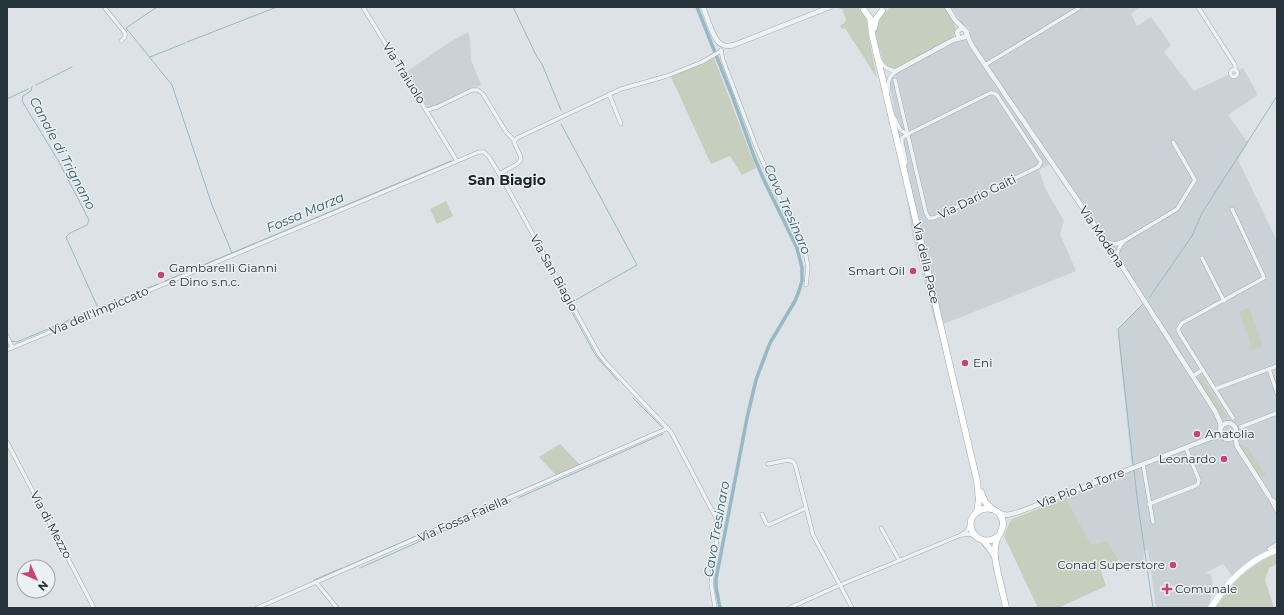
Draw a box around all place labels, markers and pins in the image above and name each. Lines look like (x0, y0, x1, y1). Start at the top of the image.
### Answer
place label: Gambarelli Gianni e Dino s.n.c. (169, 260, 277, 289)
place label: Smart Oil (848, 263, 905, 278)
marker: Smart Oil (908, 266, 918, 276)
marker: Gambarelli Gianni e Dino s.n.c. (156, 270, 166, 280)
place label: Eni (973, 355, 992, 370)
marker: Eni (960, 358, 970, 368)
place label: Anatolia (1205, 426, 1255, 441)
marker: Anatolia (1192, 429, 1202, 439)
place label: Leonardo (1159, 451, 1216, 466)
marker: Leonardo (1219, 454, 1229, 464)
place label: Conad Superstore (1057, 557, 1165, 572)
marker: Conad Superstore (1168, 560, 1178, 570)
place label: Comunale (1175, 581, 1237, 596)
marker: Comunale (1162, 584, 1172, 594)

